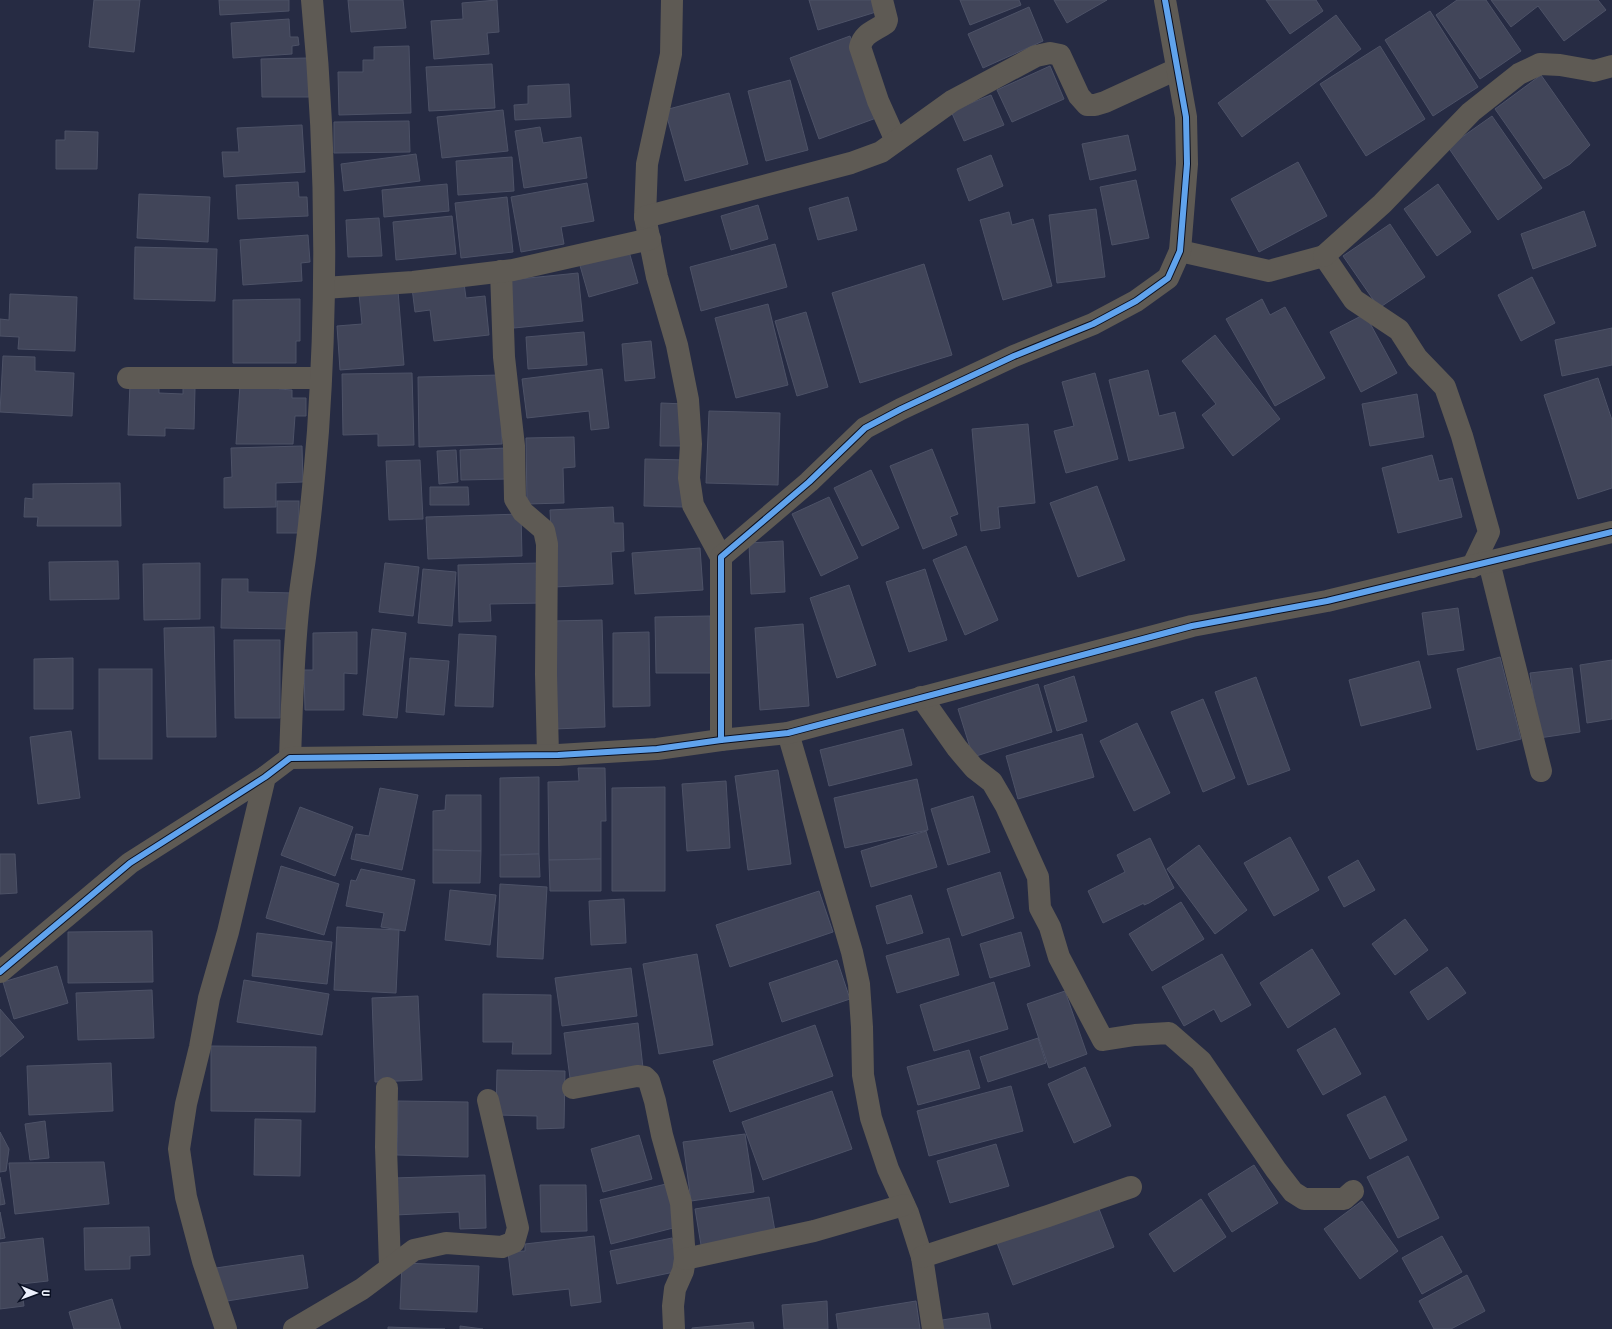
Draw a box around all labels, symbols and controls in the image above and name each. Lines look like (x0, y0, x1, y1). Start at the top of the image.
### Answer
north arrow (16, 1273, 56, 1313)
text: U (39, 1290, 52, 1297)

